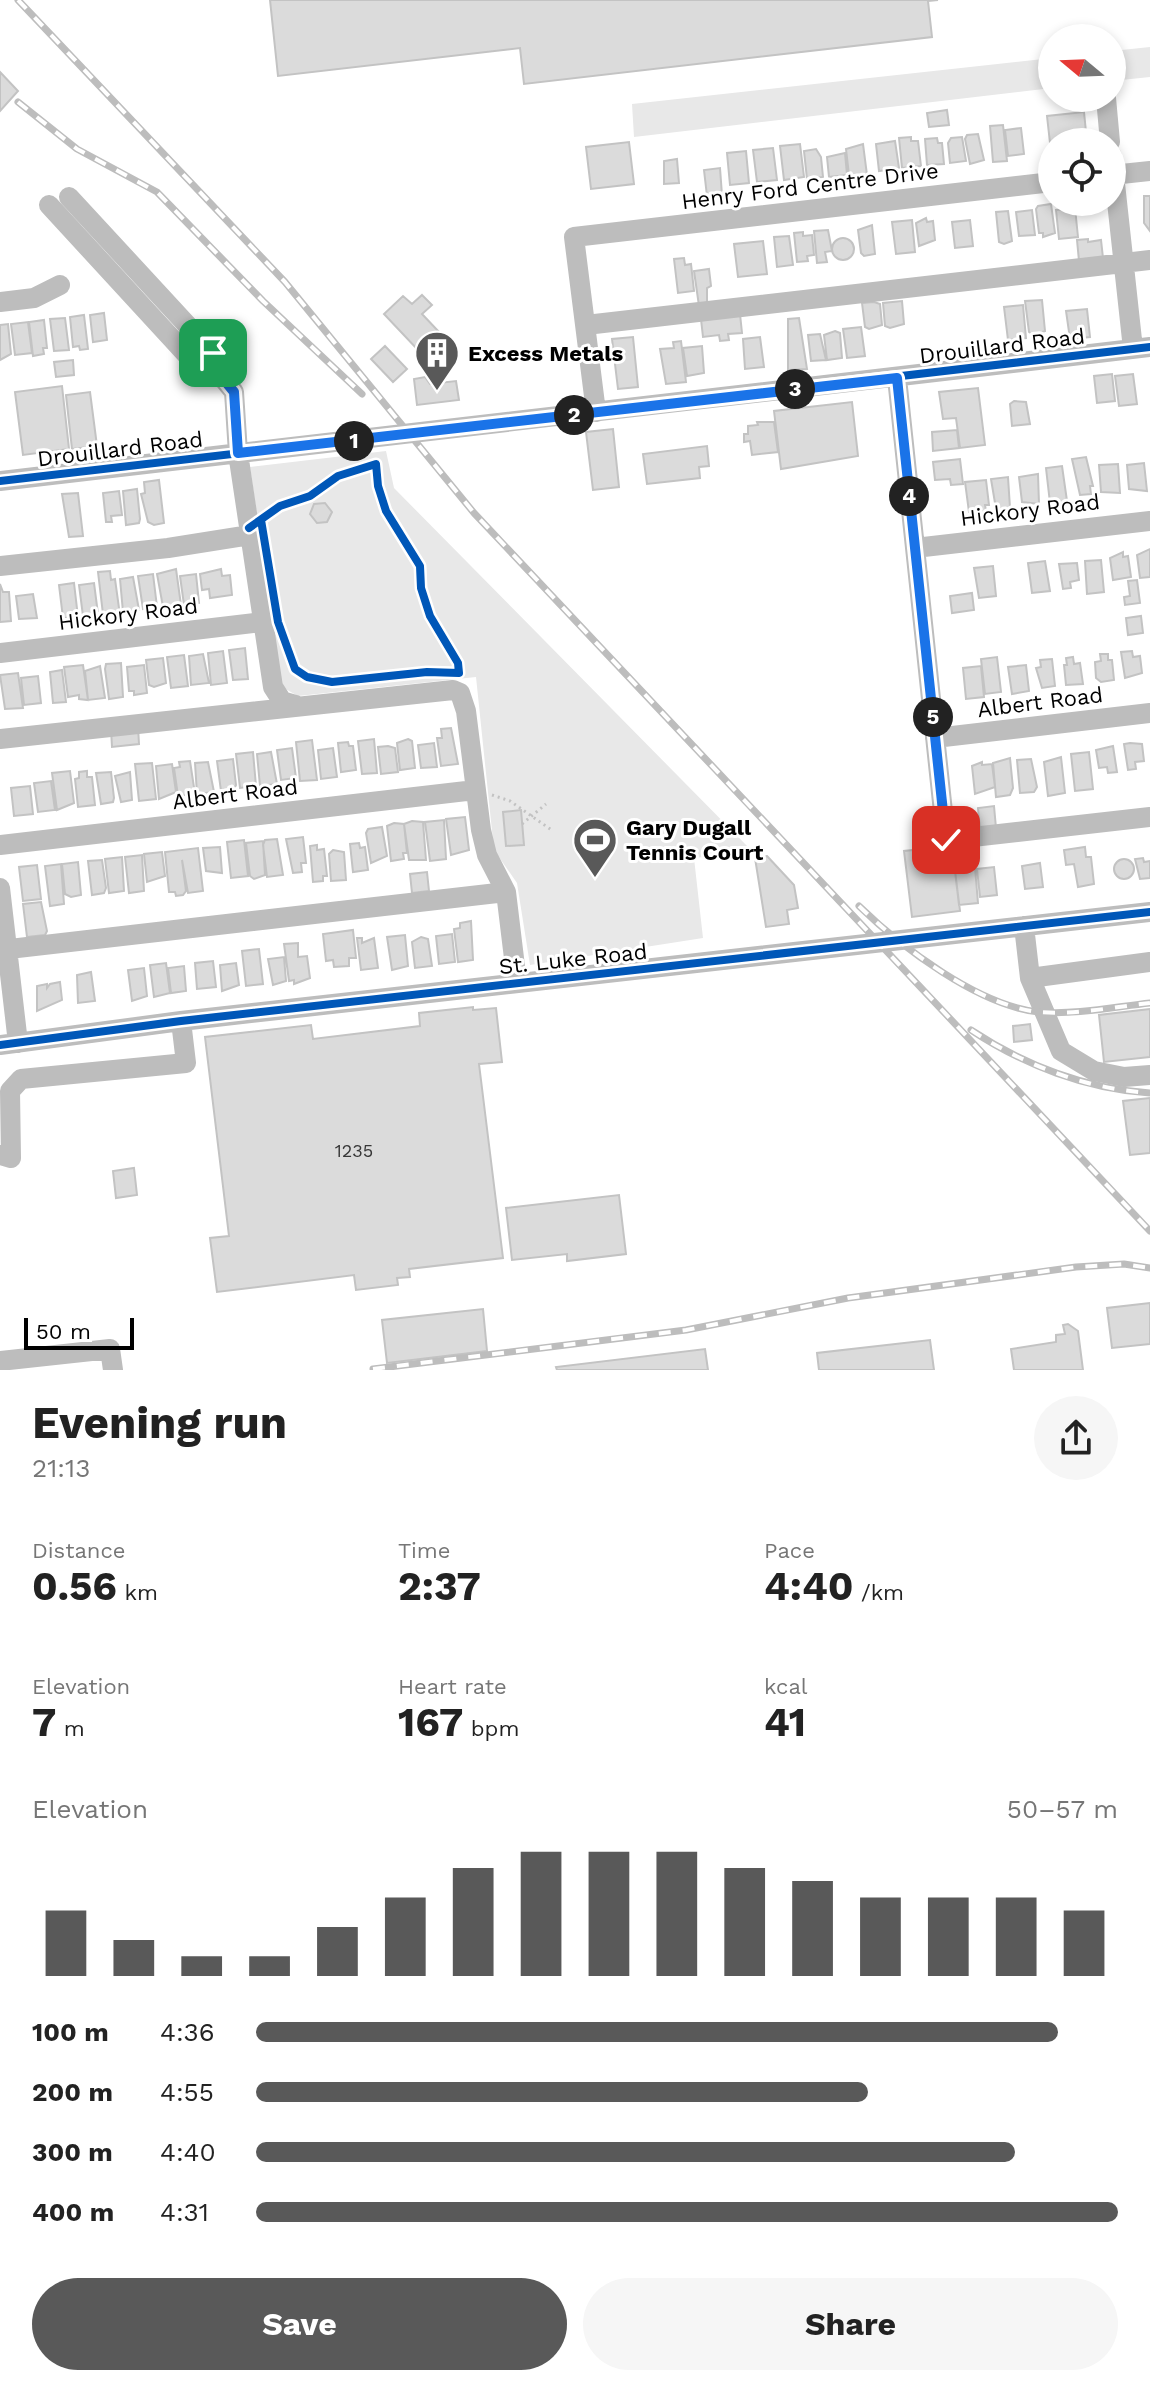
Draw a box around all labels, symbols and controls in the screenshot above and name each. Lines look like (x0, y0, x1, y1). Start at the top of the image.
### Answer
north arrow (1038, 24, 1126, 112)
map controls (1038, 24, 1126, 216)
button: locate (1038, 128, 1126, 216)
street label: Henry Ford Centre Drive (680, 158, 940, 214)
pin (179, 319, 247, 387)
street label: Drouillard Road (918, 323, 1086, 369)
building icon: Excess Metals (413, 329, 461, 392)
icon: arrive (191, 331, 235, 375)
place label: Excess Metals (468, 341, 624, 366)
pin: 3 (775, 369, 815, 409)
text: 3 (788, 376, 802, 401)
pin: 2 (554, 395, 594, 435)
text: 2 (567, 402, 581, 427)
pin: 1 (334, 421, 374, 461)
street label: Drouillard Road (36, 426, 204, 472)
text: 1 (349, 428, 359, 453)
pin: 4 (889, 476, 929, 516)
text: 4 (902, 483, 916, 508)
street label: Hickory Road (959, 489, 1101, 531)
street label: Hickory Road (57, 593, 199, 635)
street label: Albert Road (976, 682, 1104, 722)
pin: 5 (913, 697, 953, 737)
text: 5 (927, 704, 939, 729)
street label: Albert Road (171, 774, 299, 814)
pin (912, 806, 980, 874)
place label: Gary Dugall Tennis Court (626, 815, 764, 865)
sports icon: Gary Dugall Tennis Court (571, 816, 619, 879)
icon: check (924, 818, 968, 862)
street label: St. Luke Road (498, 939, 648, 979)
house number: 1235 (335, 1140, 373, 1161)
scale bar (24, 1314, 134, 1350)
text: 50 m (36, 1319, 91, 1344)
button: share (1034, 1396, 1118, 1480)
text: Evening run (32, 1397, 287, 1449)
text: 21:13 (32, 1453, 90, 1483)
text: Distance (32, 1538, 126, 1563)
text: Time (398, 1538, 450, 1563)
text: Pace (764, 1538, 815, 1563)
text: 0.56 (32, 1563, 117, 1610)
text: 2:37 (398, 1563, 481, 1610)
text: 4:40 (764, 1563, 854, 1610)
text: km (117, 1580, 158, 1605)
text: /km (854, 1580, 904, 1605)
text: Elevation (32, 1674, 130, 1699)
text: Heart rate (398, 1674, 507, 1699)
text: kcal (764, 1674, 808, 1699)
text: 7 (32, 1699, 56, 1746)
text: 167 (398, 1699, 463, 1746)
text: 41 (764, 1699, 806, 1746)
text: m (56, 1716, 85, 1741)
text: bpm (463, 1716, 519, 1741)
text: Elevation (32, 1794, 148, 1824)
text: 50–57 m (1007, 1794, 1118, 1824)
text: 100 m (32, 2017, 109, 2047)
text: 4:36 (160, 2017, 215, 2047)
text: 200 m (32, 2077, 113, 2107)
text: 4:55 (160, 2077, 214, 2107)
text: 300 m (32, 2137, 113, 2167)
text: 4:40 (160, 2137, 216, 2167)
text: 400 m (32, 2197, 114, 2227)
text: 4:31 (160, 2197, 209, 2227)
button: Save (32, 2278, 567, 2370)
button: Share (583, 2278, 1118, 2370)

